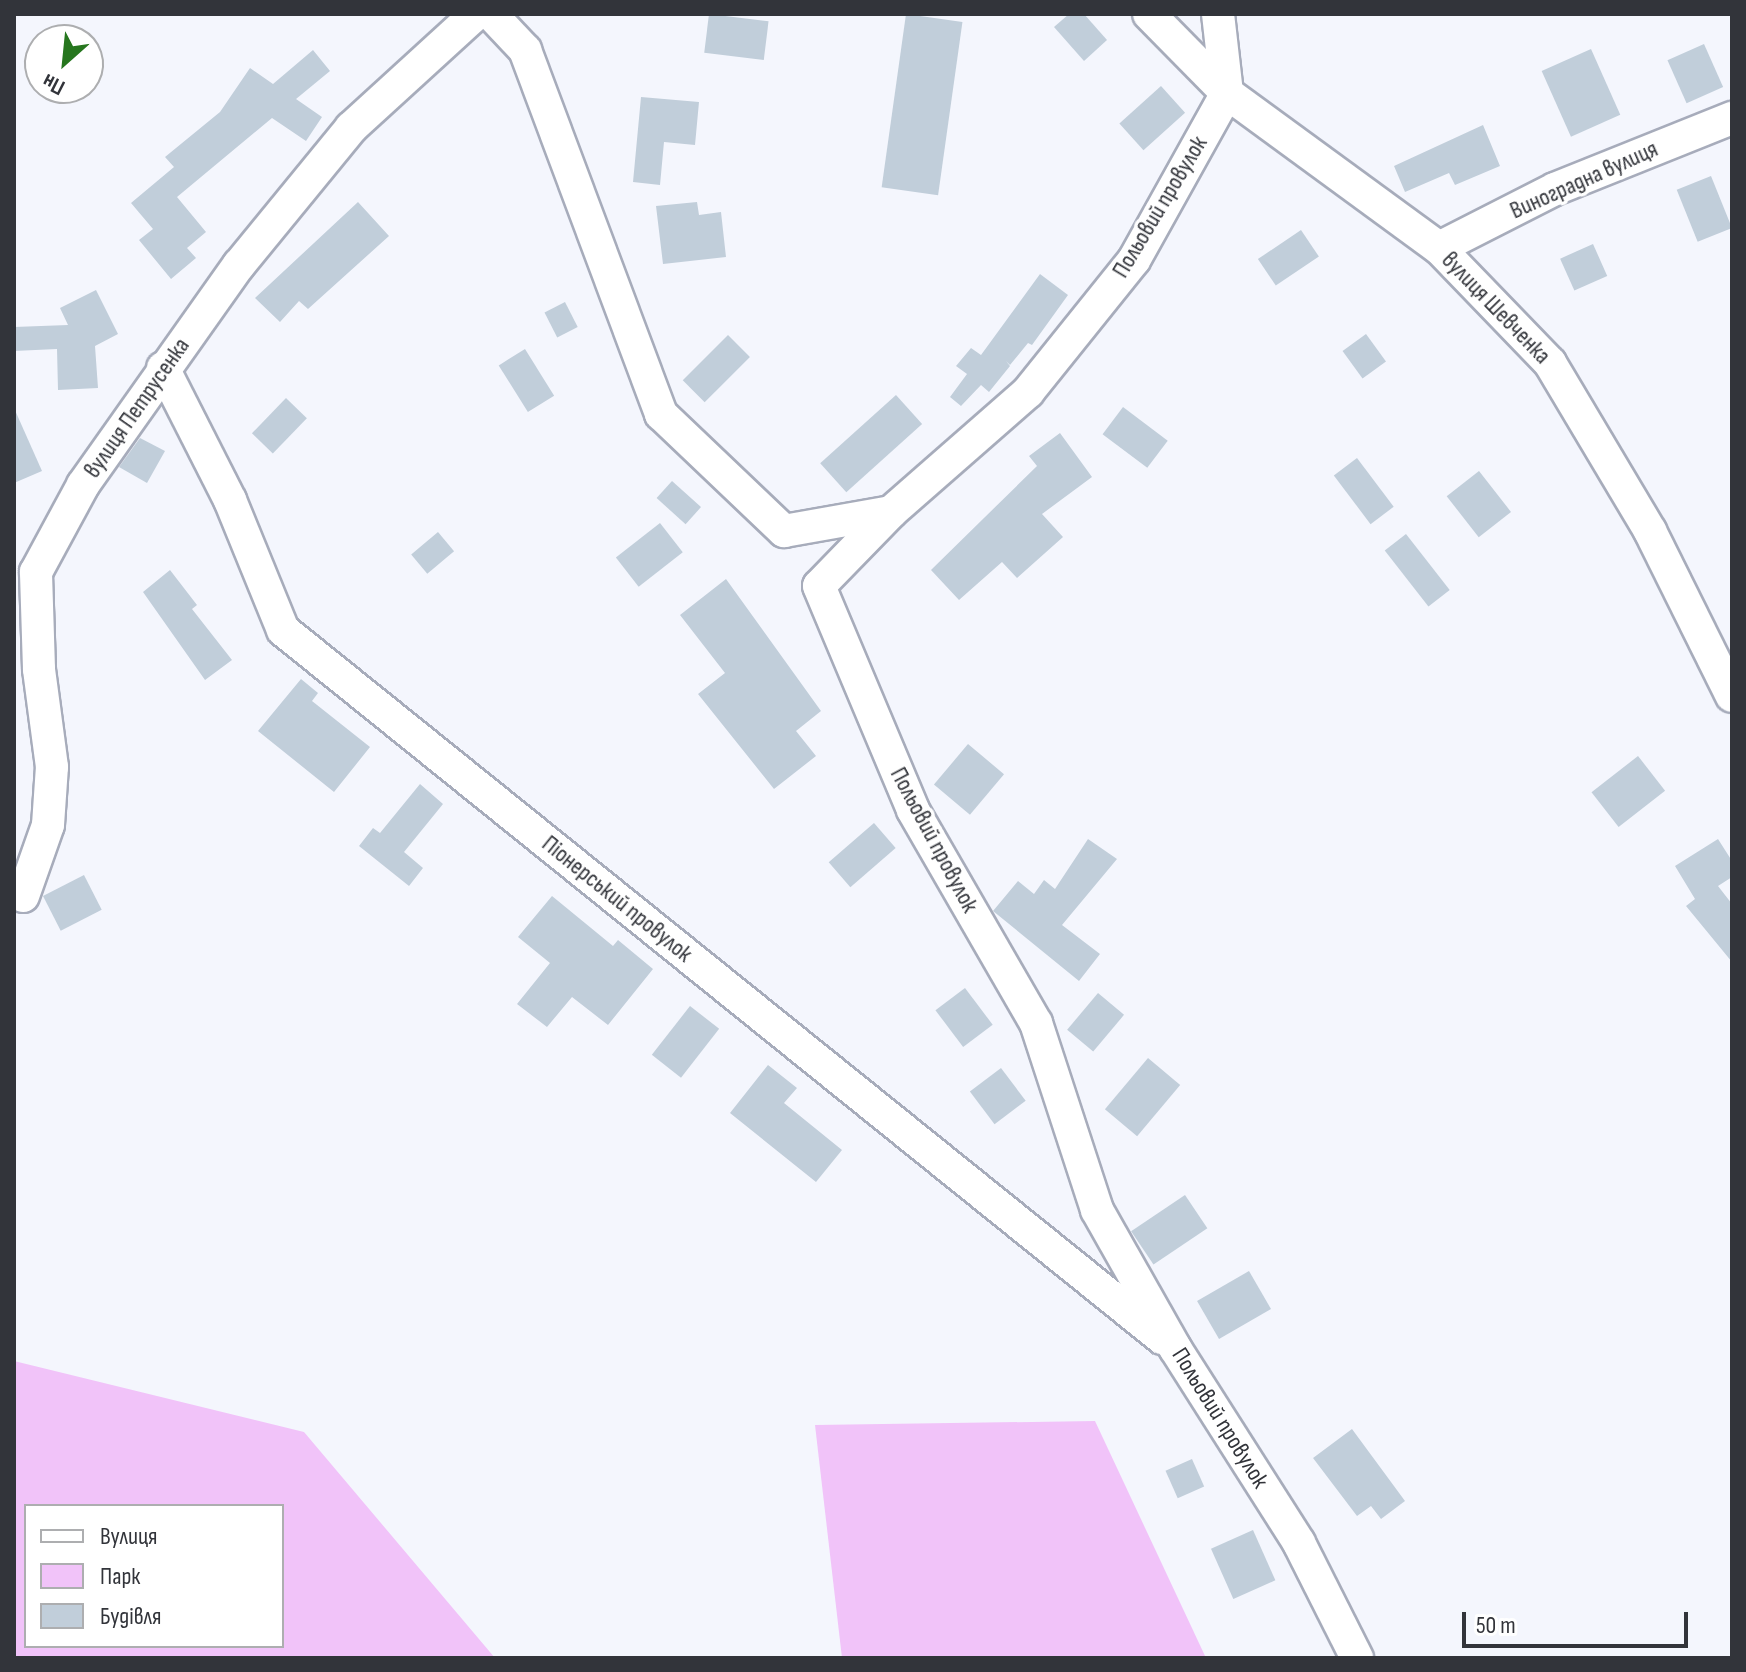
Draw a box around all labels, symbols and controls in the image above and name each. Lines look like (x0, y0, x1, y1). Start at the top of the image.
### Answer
north arrow (24, 24, 104, 104)
text: Пн (38, 67, 69, 101)
street label: Польовий провулок (1106, 131, 1214, 283)
street label: Виноградна вулиця (1506, 135, 1662, 225)
street label: вулиця Шевченка (1435, 246, 1557, 370)
street label: вулиця Петрусенка (78, 332, 196, 484)
street label: Польовий провулок (884, 763, 984, 917)
street label: Піонерський провулок (536, 830, 698, 968)
street label: Польовий провулок (1165, 1343, 1275, 1493)
legend (24, 1504, 284, 1648)
text: Вулиця (100, 1522, 158, 1551)
text: Парк (100, 1562, 140, 1591)
scale bar (1466, 1596, 1692, 1646)
text: Будівля (100, 1602, 161, 1631)
text: 50 m (1476, 1611, 1516, 1640)

